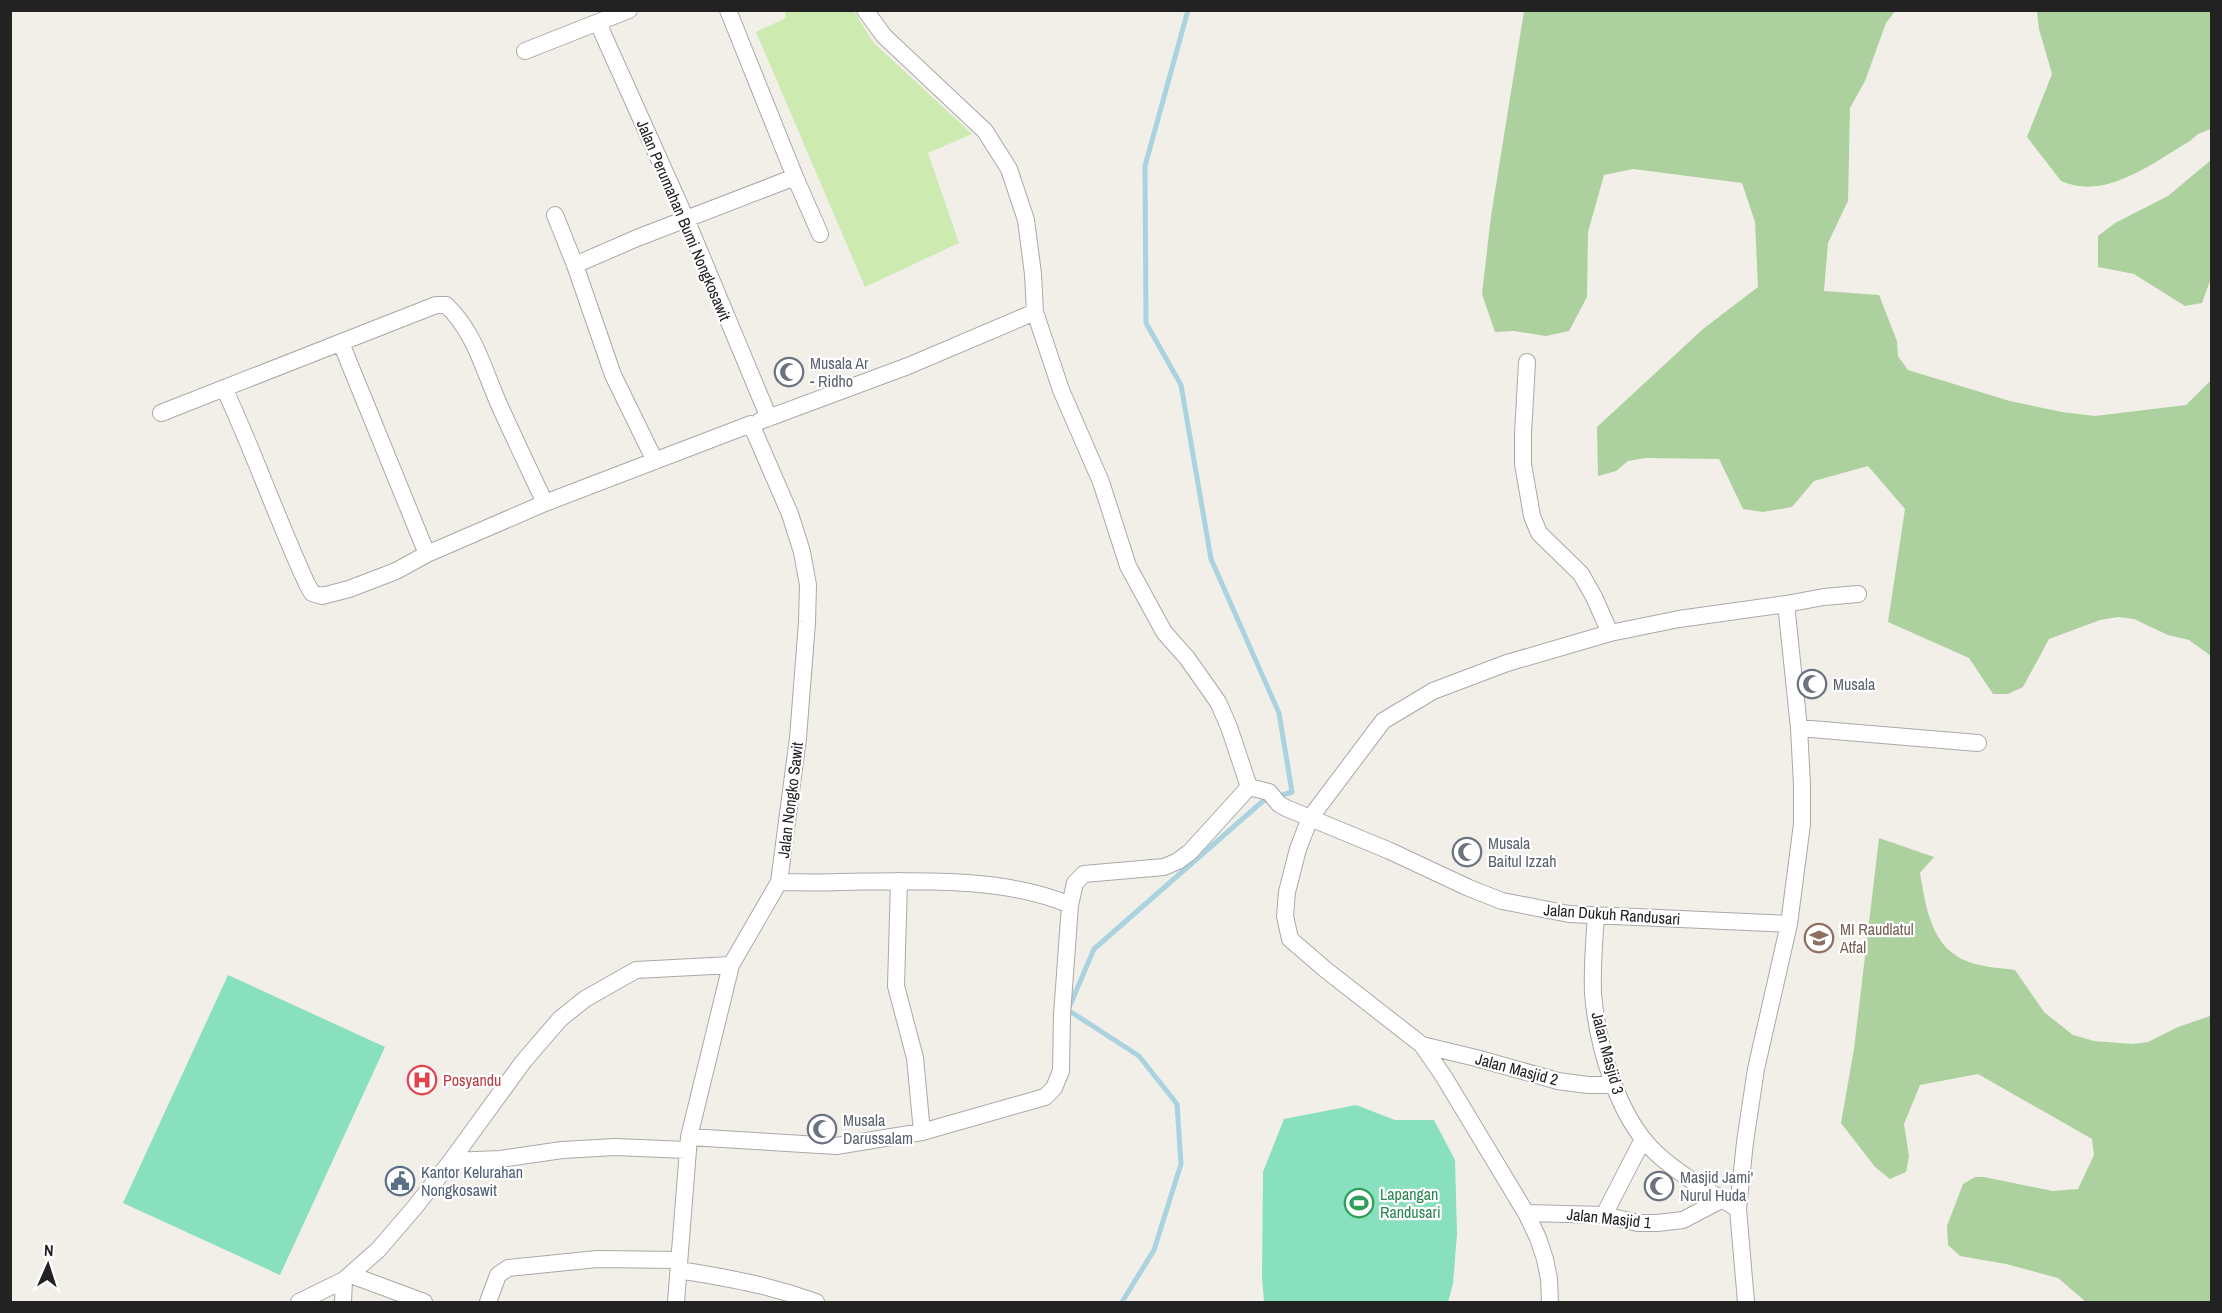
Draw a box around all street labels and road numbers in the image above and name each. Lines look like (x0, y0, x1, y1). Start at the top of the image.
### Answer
street label: Jalan Perumahan Bumi Nongkosawit (632, 116, 737, 324)
street label: Jalan Nongko Sawit (772, 740, 808, 859)
street label: Jalan Dukuh Randusari (1543, 898, 1681, 930)
street label: Jalan Masjid 3 (1586, 1009, 1630, 1097)
street label: Jalan Masjid 2 (1473, 1047, 1561, 1091)
street label: Jalan Masjid 1 (1566, 1203, 1653, 1233)

